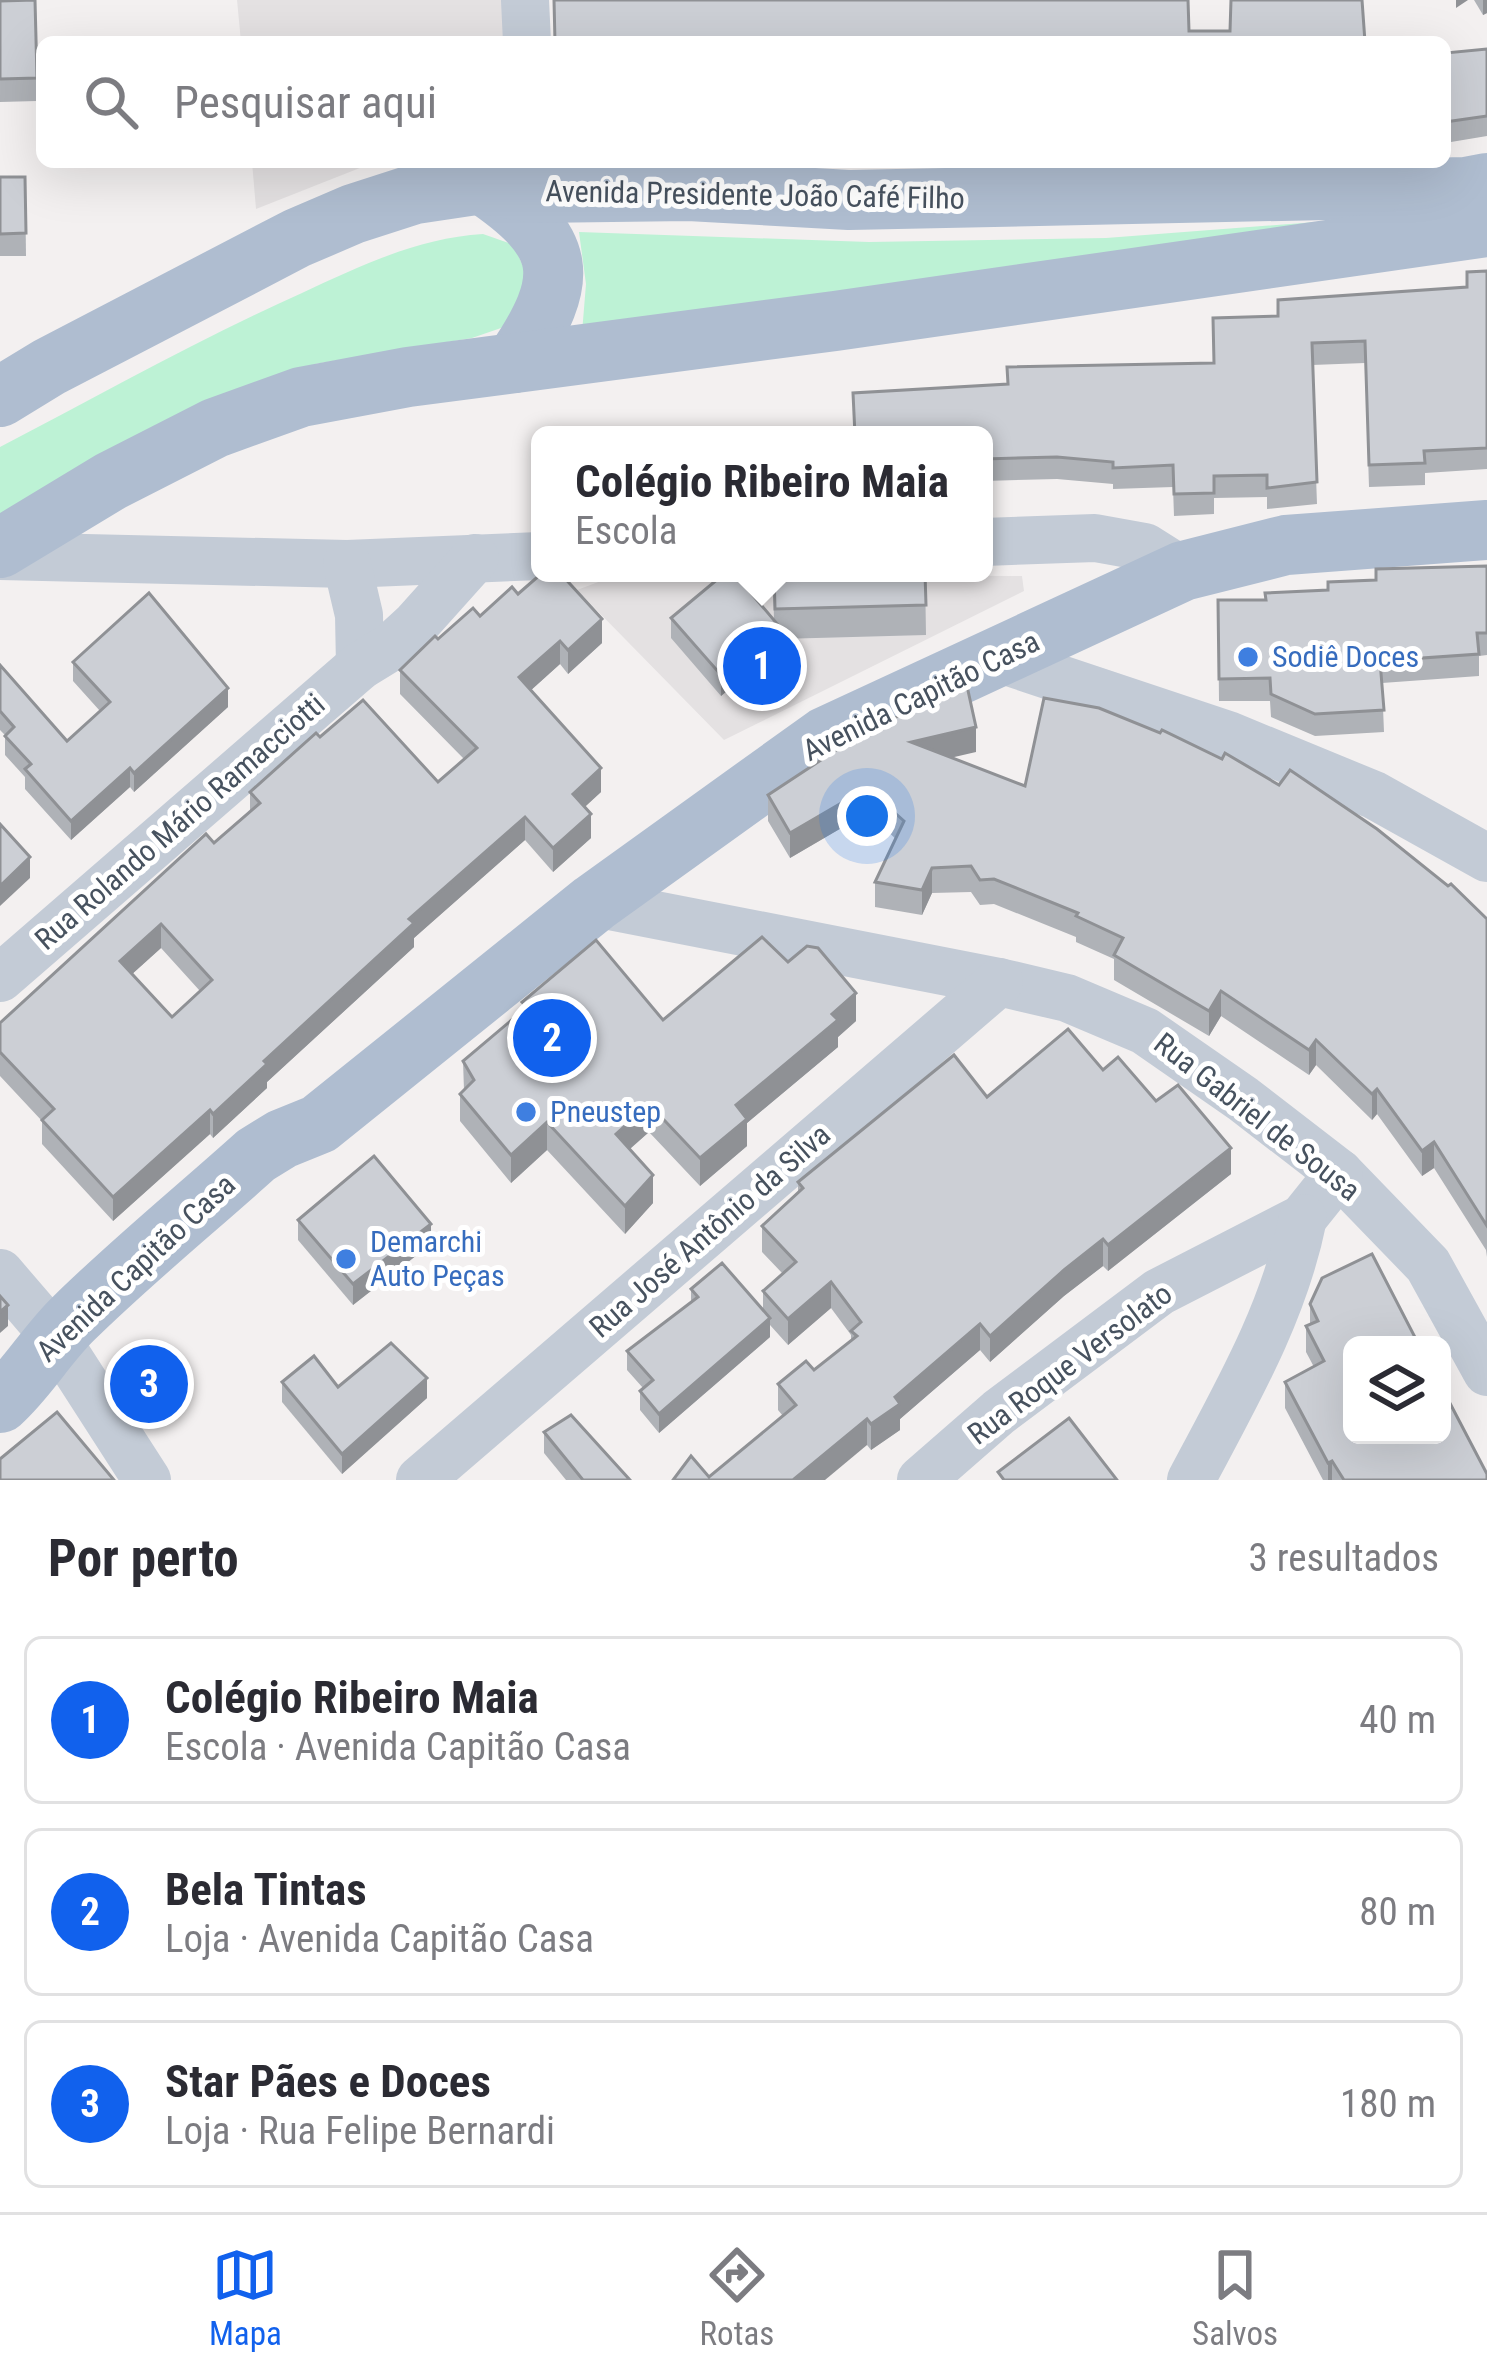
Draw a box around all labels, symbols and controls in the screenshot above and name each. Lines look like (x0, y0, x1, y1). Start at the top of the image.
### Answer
search box (36, 36, 1451, 168)
icon: search (78, 69, 144, 135)
text: Pesquisar aqui (174, 76, 437, 129)
street label: Avenida Presidente João Café Filho (545, 173, 965, 216)
popup (531, 426, 993, 582)
text: Colégio Ribeiro Maia (575, 455, 949, 508)
text: Escola (575, 508, 678, 554)
pin: 1 (723, 621, 801, 711)
street label: Avenida Capitão Casa (797, 623, 1045, 768)
place label: Sodiê Doces (1272, 639, 1419, 674)
marker: Sodiê Doces (1235, 644, 1261, 670)
street label: Rua Rolando Mário Ramacciotti (28, 686, 331, 957)
your location (837, 786, 897, 846)
pin: 2 (513, 993, 591, 1083)
street label: Rua Gabriel de Sousa (1147, 1025, 1367, 1208)
place label: Pneustep (550, 1094, 661, 1129)
marker: Pneustep (513, 1099, 539, 1125)
street label: Rua José Antônio da Silva (582, 1117, 837, 1345)
street label: Avenida Capitão Casa (29, 1167, 242, 1369)
place label: Demarchi Auto Peças (370, 1224, 505, 1293)
marker: Demarchi Auto Peças (333, 1246, 359, 1272)
street label: Rua Roque Versolato (961, 1276, 1179, 1452)
map controls (1343, 1336, 1451, 1444)
button: layers (1343, 1336, 1451, 1444)
pin: 3 (110, 1339, 188, 1429)
text: Por perto (48, 1529, 239, 1588)
text: 3 resultados (1248, 1535, 1439, 1581)
text: Colégio Ribeiro Maia (165, 1671, 539, 1724)
text: 1 (80, 1697, 100, 1743)
text: 40 m (1359, 1697, 1436, 1743)
text: Escola · Avenida Capitão Casa (165, 1724, 631, 1770)
text: Bela Tintas (165, 1863, 367, 1916)
text: 2 (80, 1889, 100, 1935)
text: 80 m (1359, 1889, 1436, 1935)
text: Loja · Avenida Capitão Casa (165, 1916, 594, 1962)
text: Star Pães e Doces (165, 2055, 491, 2108)
text: 3 (80, 2081, 100, 2127)
text: 180 m (1340, 2081, 1436, 2127)
text: Loja · Rua Felipe Bernardi (165, 2108, 555, 2154)
tab: Mapa (209, 2242, 282, 2353)
tab: Rotas (700, 2242, 774, 2353)
tab: Salvos (1192, 2242, 1278, 2353)

